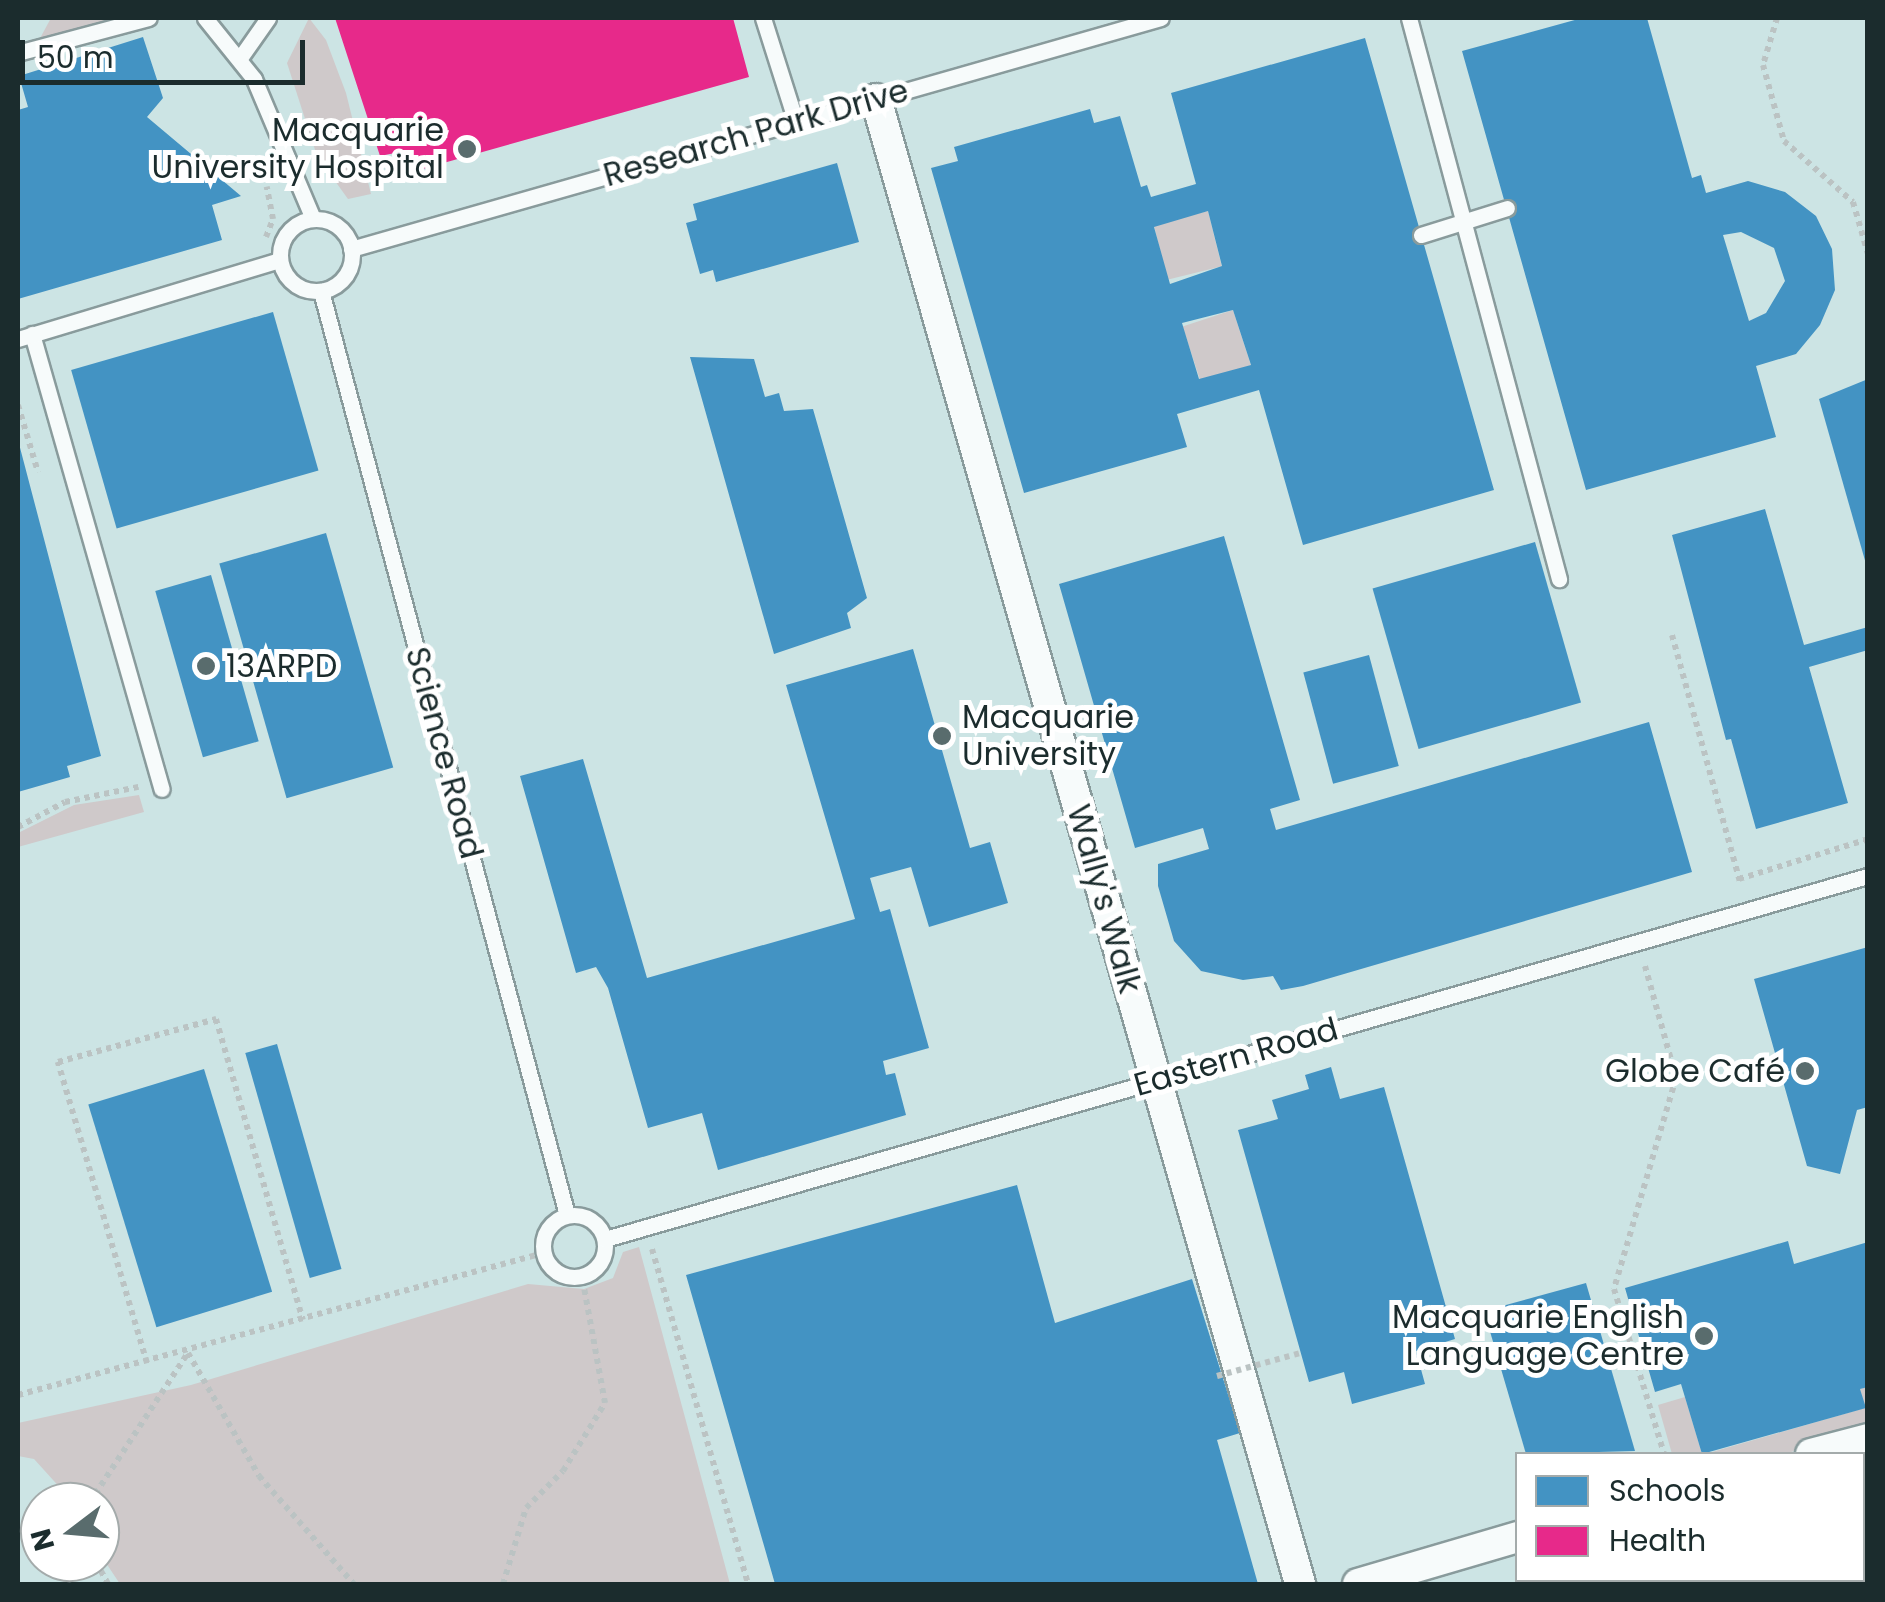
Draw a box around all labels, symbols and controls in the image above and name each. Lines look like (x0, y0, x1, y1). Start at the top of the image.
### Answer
scale bar (25, 20, 310, 82)
text: 50 m (37, 36, 114, 79)
street label: Research Park Drive (599, 71, 913, 195)
place label: Macquarie University Hospital (152, 112, 444, 187)
marker: Macquarie University Hospital (454, 136, 480, 162)
street label: Science Road (397, 643, 491, 863)
place label: 13ARPD (226, 647, 337, 685)
marker: 13ARPD (195, 655, 217, 677)
place label: Macquarie University (962, 699, 1134, 774)
marker: Macquarie University (931, 725, 953, 747)
street label: Wally's Walk (1059, 800, 1149, 998)
street label: Eastern Road (1130, 1010, 1342, 1104)
place label: Globe Café (1605, 1052, 1785, 1090)
marker: Globe Café (1794, 1060, 1816, 1082)
place label: Macquarie English Language Centre (1392, 1299, 1684, 1374)
marker: Macquarie English Language Centre (1693, 1325, 1715, 1347)
legend (1515, 1452, 1865, 1582)
text: Schools (1609, 1469, 1725, 1512)
north arrow (20, 1482, 120, 1582)
text: Health (1609, 1519, 1706, 1562)
text: N (21, 1524, 64, 1555)

